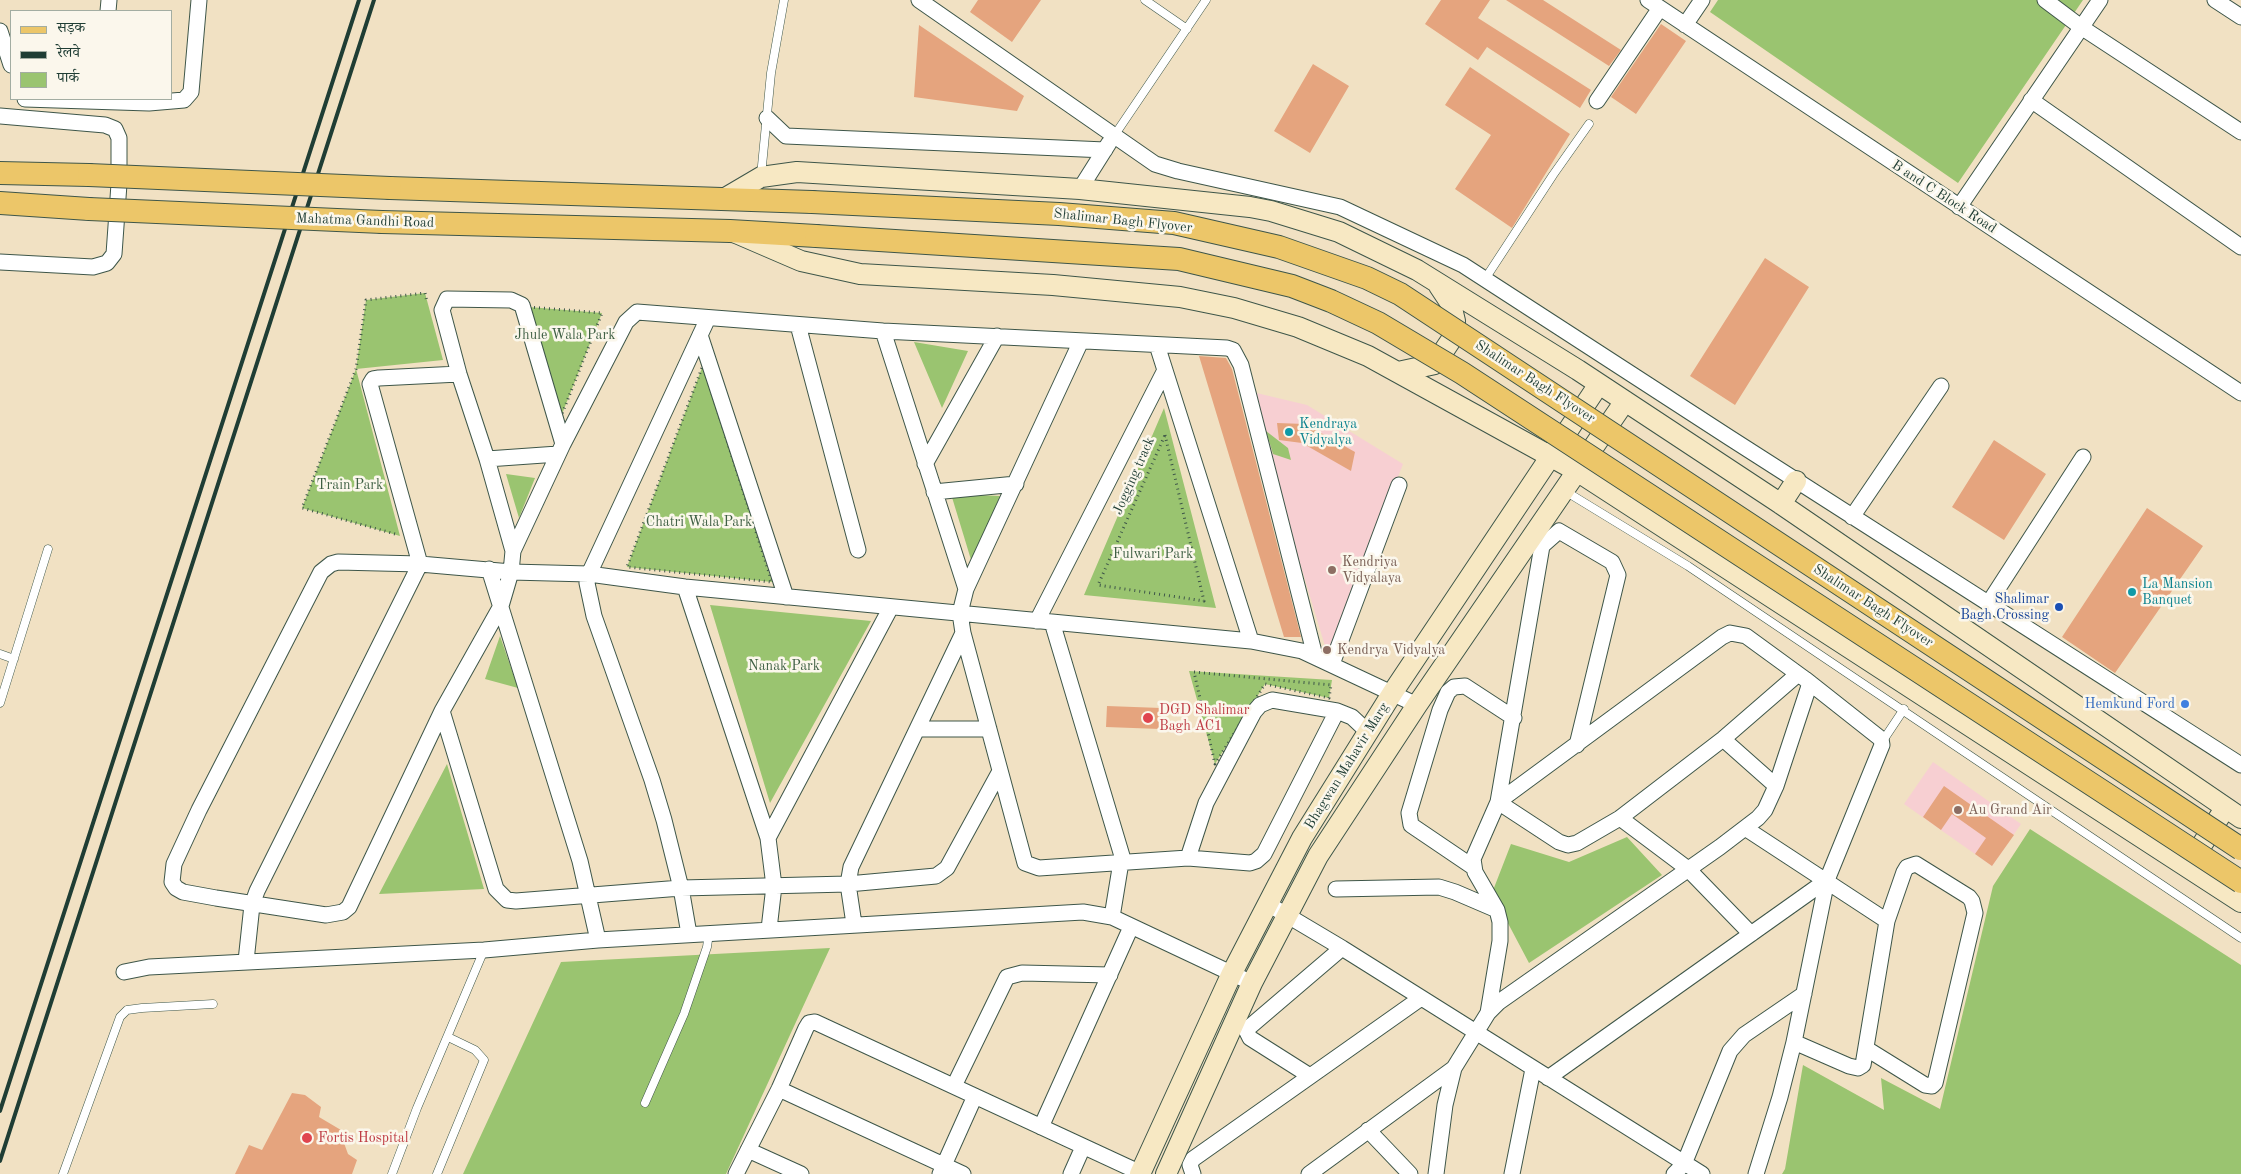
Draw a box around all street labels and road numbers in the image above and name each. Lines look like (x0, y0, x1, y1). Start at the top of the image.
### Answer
street label: B and C Block Road (1888, 157, 2000, 237)
street label: Shalimar Bagh Flyover (1053, 205, 1193, 237)
street label: Mahatma Gandhi Road (296, 210, 434, 232)
street label: Shalimar Bagh Flyover (1472, 337, 1598, 427)
street label: Jogging track (1109, 434, 1159, 518)
street label: Shalimar Bagh Flyover (1810, 561, 1936, 651)
street label: Bhagwan Mahavir Marg (1301, 700, 1393, 832)

